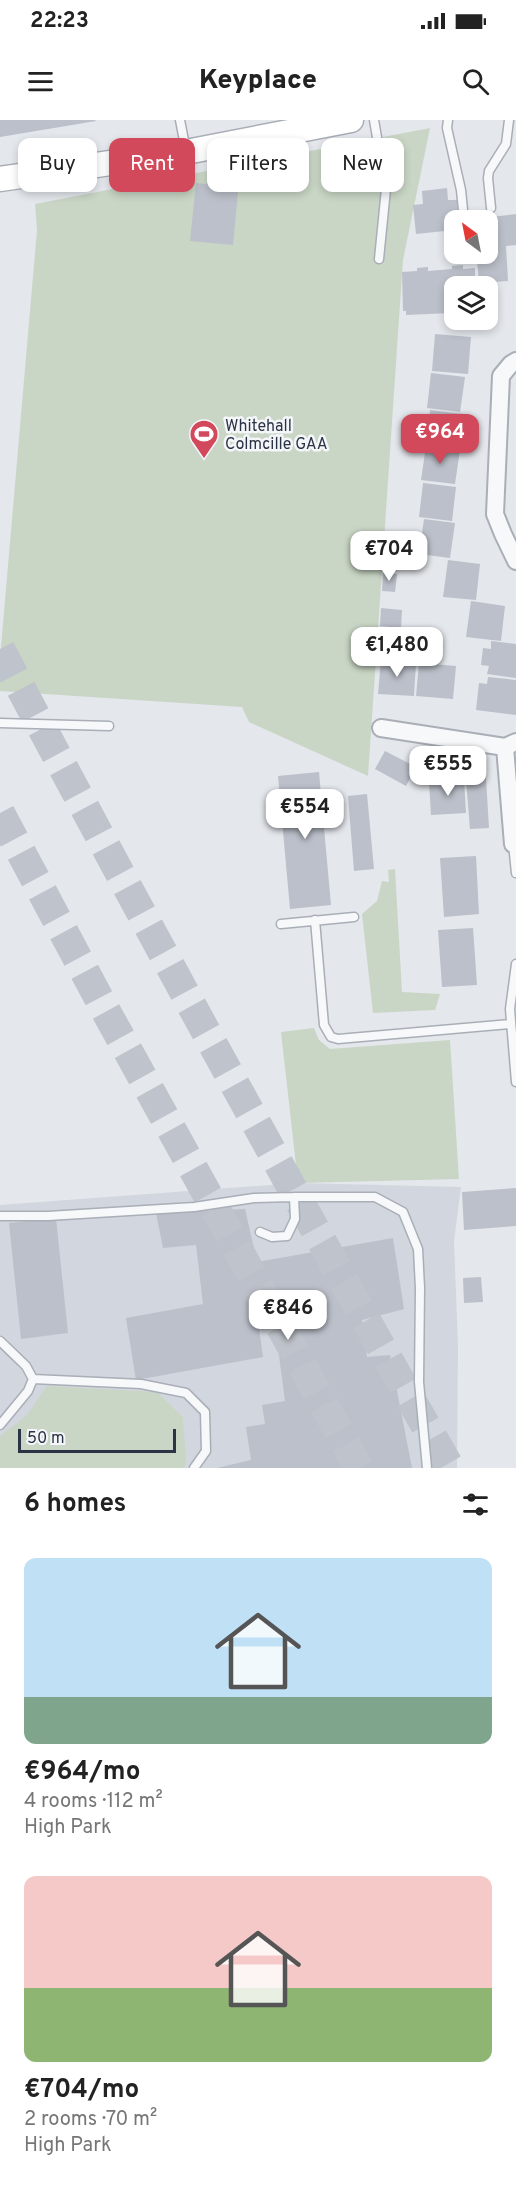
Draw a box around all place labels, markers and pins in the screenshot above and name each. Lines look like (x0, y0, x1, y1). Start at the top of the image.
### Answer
pin: €964 (404, 414, 476, 465)
place label: Whitehall Colmcille GAA (225, 417, 328, 455)
sports icon: Whitehall Colmcille GAA (188, 418, 220, 460)
pin: €704 (353, 531, 425, 582)
pin: €1,480 (348, 627, 446, 678)
pin: €555 (412, 746, 484, 797)
pin: €554 (269, 789, 341, 840)
pin: €846 (252, 1290, 324, 1341)

